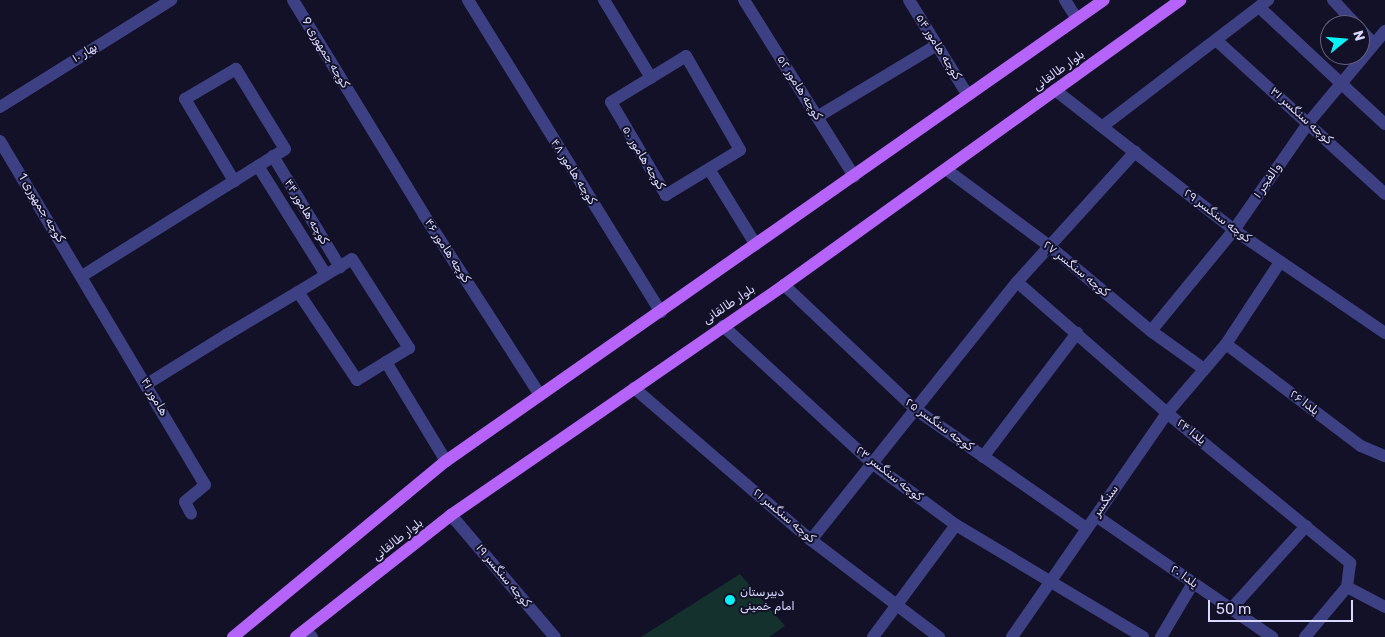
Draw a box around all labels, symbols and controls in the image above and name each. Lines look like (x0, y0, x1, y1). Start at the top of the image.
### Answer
street label: کوچه هامور ۵۴ (912, 12, 964, 82)
street label: کوچه جمهوری 9 (298, 15, 352, 91)
north arrow (1320, 15, 1370, 65)
text: N (1349, 28, 1368, 43)
street label: بهار ۱۰ (70, 40, 100, 66)
street label: بلوار طالقانی (1031, 48, 1087, 94)
street label: کوچه هامور ۵۲ (773, 53, 825, 123)
street label: کوچه سنگسر ۳۱ (1267, 84, 1335, 148)
street label: کوچه هامور ۵۰ (618, 124, 668, 192)
street label: کوچه هامور ۴۸ (547, 137, 599, 207)
street label: والفجر ۱ (1251, 161, 1285, 201)
street label: کوچه جمهوری 1 (15, 171, 67, 245)
street label: کوچه هامور ۴۴ (281, 177, 331, 247)
street label: کوچه سنگسر ۲۹ (1181, 186, 1253, 246)
street label: کوچه هامور ۴۶ (421, 216, 473, 286)
street label: کوچه سنگسر ۲۷ (1040, 238, 1112, 300)
street label: بلوار طالقانی (700, 282, 758, 328)
street label: هامور ۴۱ (137, 375, 171, 419)
street label: یلدا ۲۶ (1287, 387, 1321, 419)
street label: کوچه سنگسر ۲۵ (902, 395, 976, 455)
street label: یلدا ۲۴ (1174, 416, 1208, 448)
street label: کوچه سنگسر ۲۳ (853, 443, 925, 505)
street label: سنگسر (1090, 482, 1122, 520)
street label: کوچه سنگسر ۲۱ (750, 486, 818, 546)
street label: بلوار طالقانی (370, 516, 426, 564)
street label: کوچه سنگسر ۱۹ (472, 541, 534, 611)
street label: یلدا ۲۰ (1167, 562, 1201, 592)
place label: دبیرستان امام خمینی (740, 586, 795, 614)
scale bar (1210, 590, 1355, 622)
marker: دبیرستان امام خمینی (724, 594, 736, 606)
text: 50 m (1216, 600, 1251, 618)

